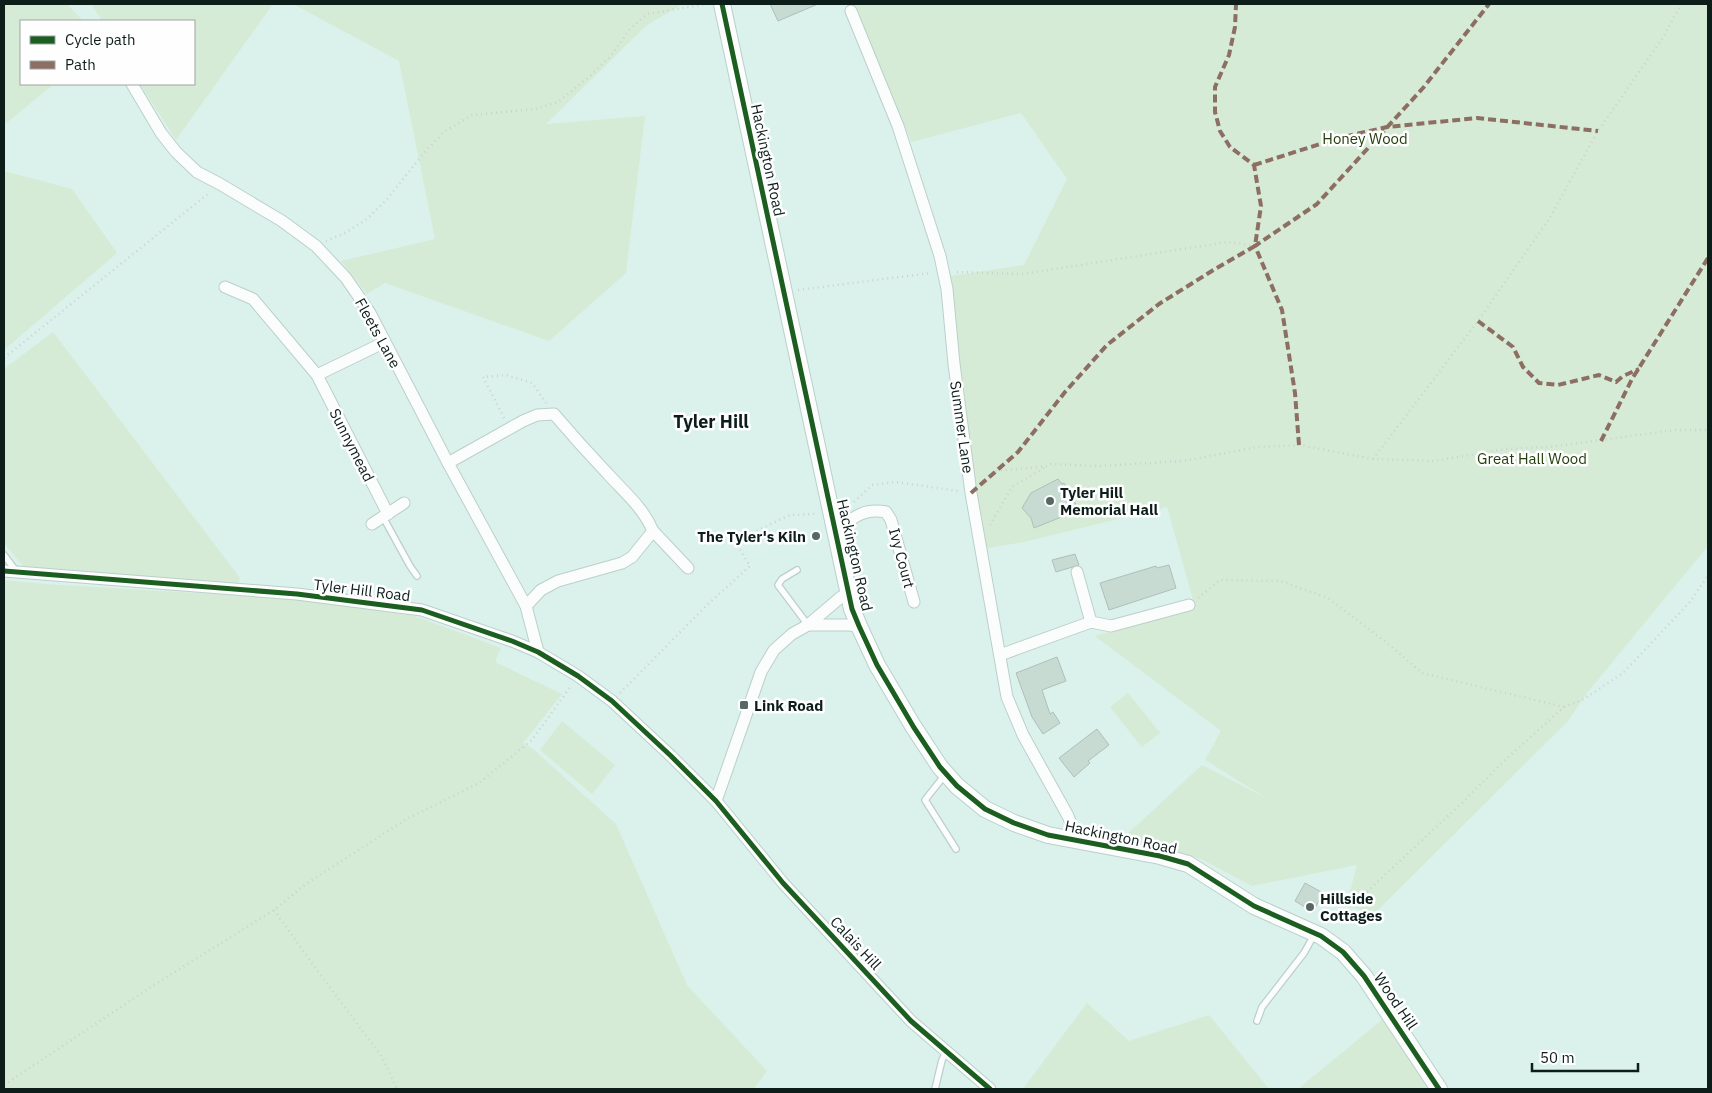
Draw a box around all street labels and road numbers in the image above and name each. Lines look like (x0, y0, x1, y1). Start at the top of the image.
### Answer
street label: Hackington Road (747, 102, 789, 218)
street label: Fleets Lane (351, 295, 405, 371)
street label: Summer Lane (946, 380, 978, 474)
street label: Sunnymead (325, 405, 379, 485)
street label: Hackington Road (833, 497, 877, 613)
street label: Ivy Court (885, 526, 919, 590)
street label: Tyler Hill Road (313, 575, 411, 605)
street label: Hackington Road (1063, 816, 1179, 858)
street label: Calais Hill (826, 912, 886, 974)
street label: Wood Hill (1370, 969, 1422, 1033)

